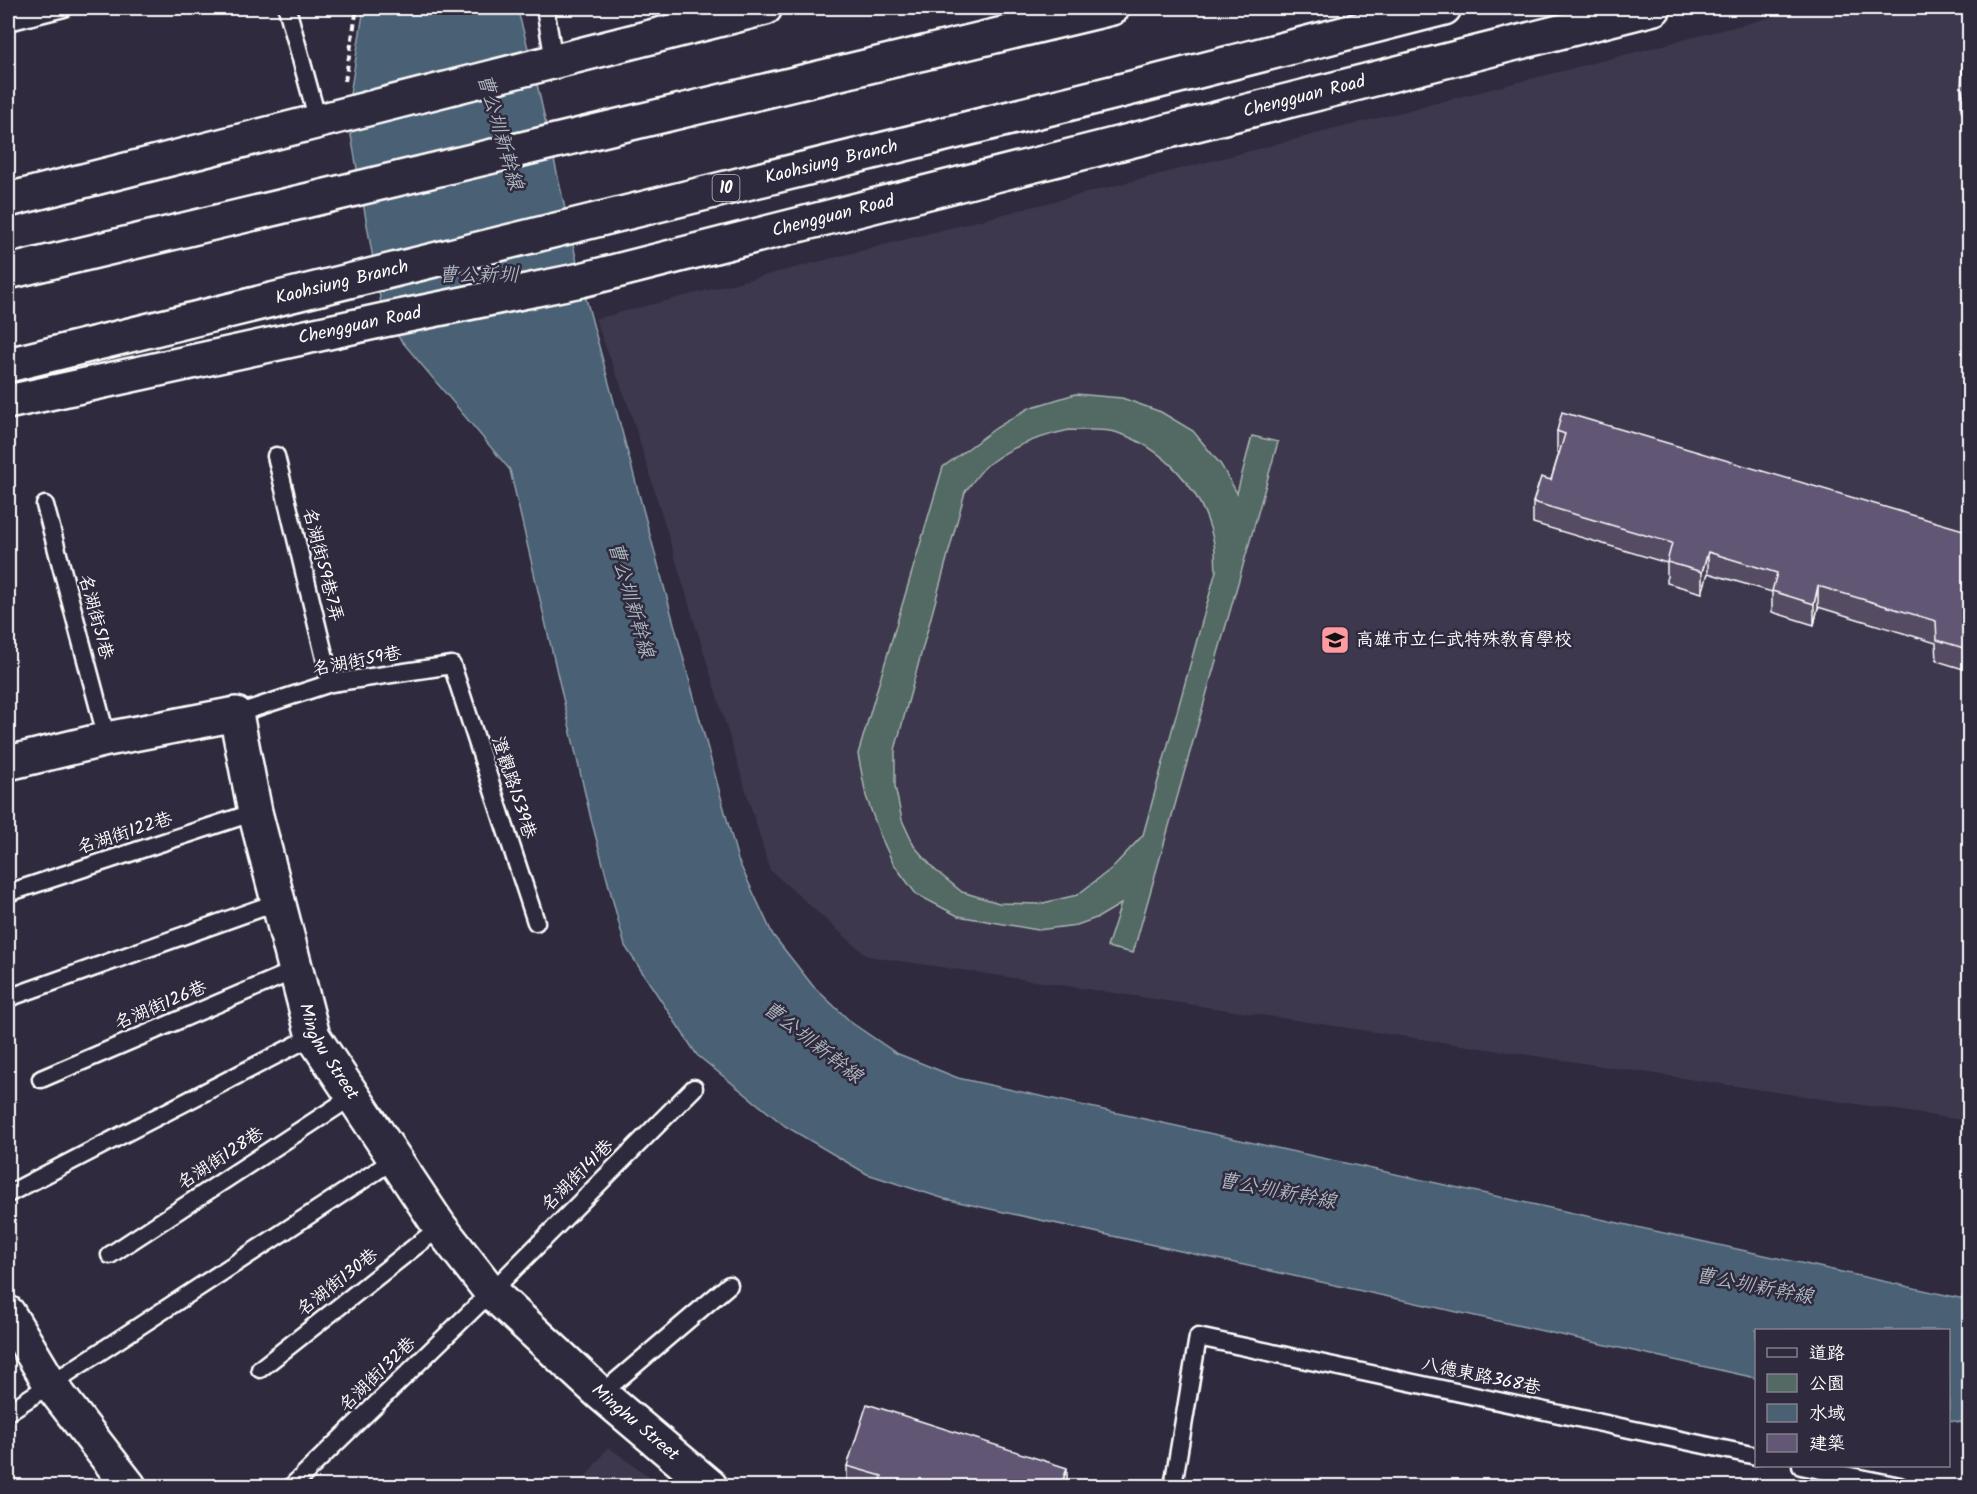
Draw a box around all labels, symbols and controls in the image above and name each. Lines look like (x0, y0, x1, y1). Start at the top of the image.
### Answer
street label: Chengguan Road (1240, 67, 1370, 126)
water label: 曹公圳新幹線 (467, 70, 531, 195)
street label: Kaohsiung Branch (762, 132, 901, 192)
road number: 10 (712, 175, 740, 201)
street label: Chengguan Road (769, 186, 898, 246)
street label: Kaohsiung Branch (272, 252, 412, 313)
water label: 曹公新圳 (438, 260, 520, 292)
street label: Chengguan Road (295, 298, 425, 353)
street label: 名湖街59巷7弄 (294, 505, 350, 625)
water label: 曹公圳新幹線 (598, 538, 662, 663)
street label: 名湖街51巷 (70, 571, 120, 663)
school or university icon: 高雄市立仁武特殊教育學校 (1319, 624, 1351, 656)
place label: 高雄市立仁武特殊教育學校 (1356, 626, 1572, 655)
street label: 名湖街59巷 (310, 639, 404, 685)
street label: 澄觀路1539巷 (483, 733, 543, 843)
street label: 名湖街122巷 (74, 805, 176, 863)
street label: 名湖街126巷 (110, 973, 212, 1039)
water label: 曹公圳新幹線 (755, 993, 870, 1093)
street label: Minghu Street (291, 1000, 367, 1107)
street label: 名湖街128巷 (172, 1120, 270, 1198)
street label: 名湖街141巷 (535, 1133, 621, 1219)
water label: 曹公圳新幹線 (1215, 1165, 1340, 1219)
street label: 名湖街130巷 (291, 1242, 385, 1324)
water label: 曹公圳新幹線 (1692, 1260, 1817, 1314)
legend (1755, 1329, 1950, 1467)
street label: 名湖街132巷 (333, 1330, 423, 1420)
text: 道路 (1809, 1340, 1845, 1369)
street label: 八德東路368巷 (1419, 1350, 1543, 1404)
text: 公園 (1809, 1370, 1845, 1399)
street label: Minghu Street (584, 1377, 686, 1469)
text: 水域 (1809, 1400, 1845, 1429)
text: 建築 (1809, 1430, 1845, 1459)

